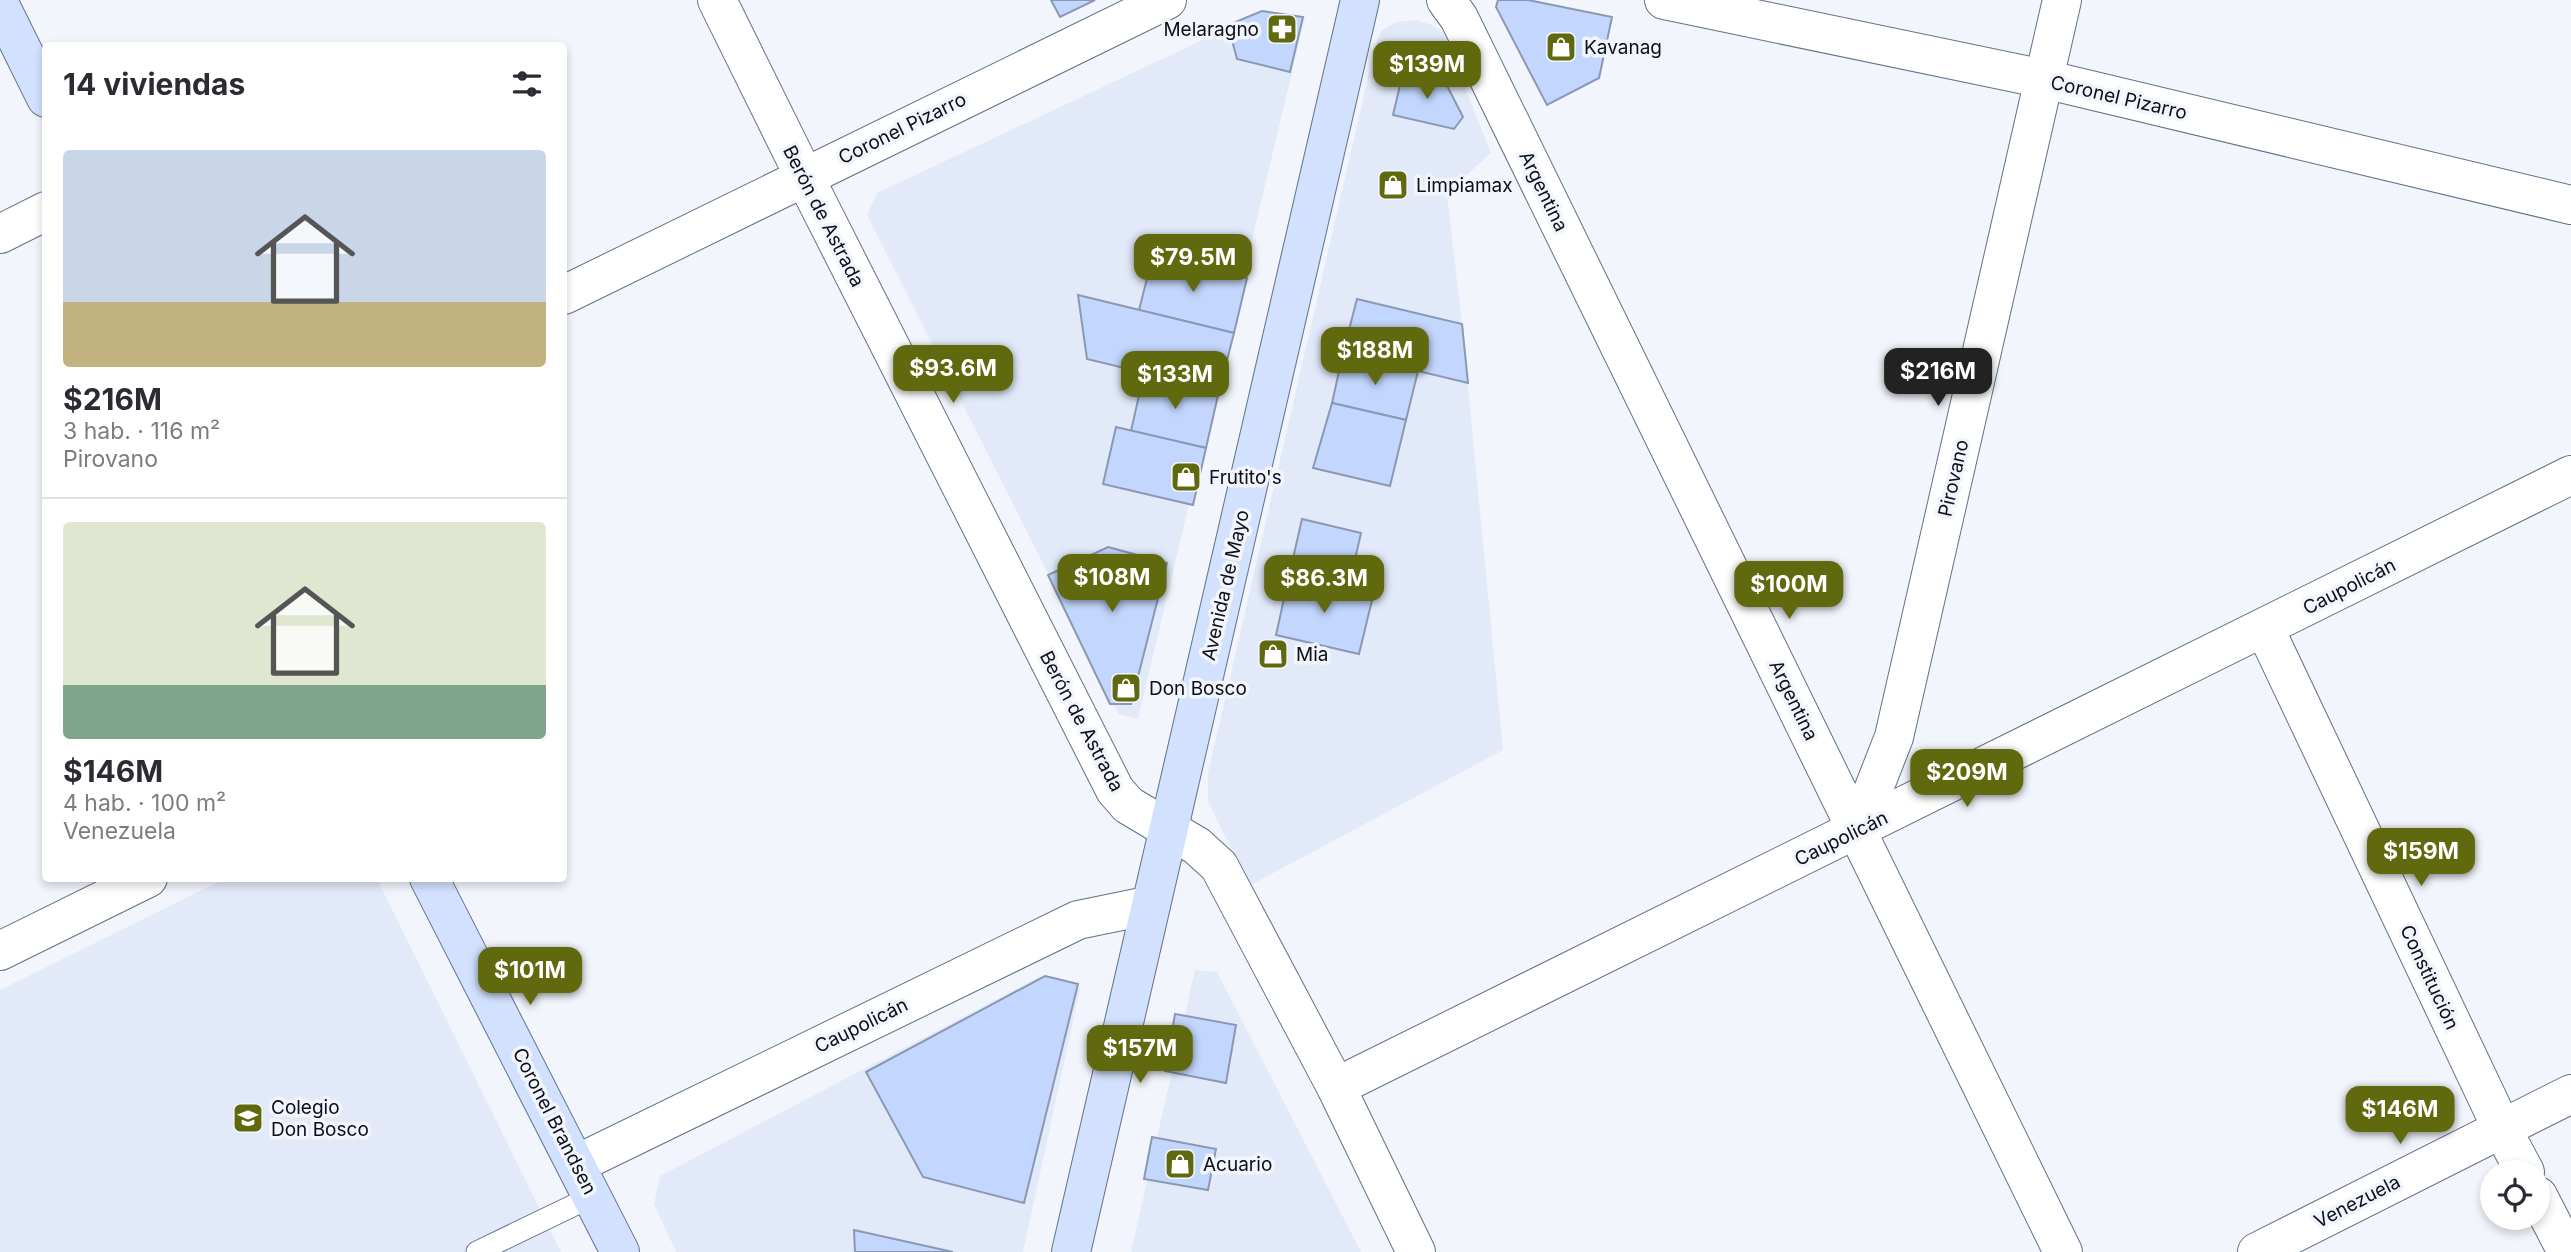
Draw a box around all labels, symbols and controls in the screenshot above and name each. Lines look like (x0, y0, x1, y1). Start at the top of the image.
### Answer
pharmacy icon: Melaragno (1265, 12, 1299, 46)
place label: Melaragno (1163, 18, 1259, 41)
shop icon: Kavanag (1544, 30, 1578, 64)
place label: Kavanag (1584, 36, 1662, 59)
pin: $139M (1378, 42, 1476, 101)
text: $139M (1389, 50, 1465, 78)
icon: filters (508, 65, 546, 103)
text: 14 viviendas (63, 66, 245, 102)
street label: Coronel Pizarro (2048, 71, 2189, 124)
street label: Coronel Pizarro (835, 88, 970, 169)
street label: Berón de Astrada (778, 142, 869, 291)
street label: Argentina (1514, 147, 1573, 235)
shop icon: Limpiamax (1376, 168, 1410, 202)
place label: Limpiamax (1416, 174, 1513, 197)
icon: home (242, 196, 368, 322)
pin: $79.5M (1136, 234, 1250, 294)
text: $79.5M (1150, 243, 1236, 271)
pin: $188M (1326, 328, 1424, 387)
text: $188M (1337, 336, 1413, 364)
pin: $93.6M (896, 346, 1010, 405)
pin: $216M (1889, 348, 1987, 408)
pin: $133M (1126, 352, 1224, 411)
text: $93.6M (909, 354, 997, 382)
text: $216M (1900, 357, 1976, 385)
text: $133M (1137, 360, 1213, 388)
text: $216M (63, 381, 162, 417)
text: 3 hab. · 116 m² (63, 417, 220, 445)
street label: Pirovano (1933, 437, 1974, 519)
text: Pirovano (63, 445, 158, 473)
shop icon: Frutito's (1169, 460, 1203, 494)
place label: Frutito's (1209, 466, 1282, 489)
street label: Avenida de Mayo (1197, 507, 1254, 663)
street label: Caupolicán (2299, 553, 2399, 620)
pin: $108M (1063, 554, 1161, 614)
pin: $86.3M (1267, 556, 1381, 615)
pin: $100M (1740, 562, 1838, 621)
text: $108M (1074, 563, 1150, 591)
text: $86.3M (1280, 564, 1368, 592)
icon: home (242, 568, 368, 694)
text: $100M (1750, 570, 1828, 598)
shop icon: Mia (1256, 637, 1290, 671)
place label: Mia (1296, 643, 1328, 666)
street label: Berón de Astrada (1035, 647, 1128, 795)
street label: Argentina (1764, 656, 1823, 744)
shop icon: Don Bosco (1109, 671, 1143, 705)
place label: Don Bosco (1149, 677, 1247, 700)
pin: $209M (1918, 750, 2016, 809)
text: $146M (63, 753, 163, 789)
text: $209M (1926, 758, 2008, 786)
text: 4 hab. · 100 m² (63, 789, 226, 817)
street label: Caupolicán (1791, 806, 1892, 871)
text: Venezuela (63, 817, 176, 845)
pin: $159M (2372, 828, 2470, 888)
text: $159M (2383, 837, 2459, 865)
street label: Constitución (2395, 921, 2464, 1033)
pin: $101M (481, 948, 579, 1007)
text: $101M (494, 956, 566, 984)
street label: Caupolicán (811, 993, 912, 1058)
pin: $157M (1091, 1026, 1189, 1085)
text: $157M (1103, 1034, 1177, 1062)
street label: Coronel Brandsen (508, 1044, 601, 1198)
pin: $146M (2351, 1086, 2449, 1146)
text: $146M (2362, 1095, 2438, 1123)
place label: Colegio Don Bosco (271, 1096, 369, 1141)
school or university icon: Colegio Don Bosco (231, 1101, 265, 1135)
shop icon: Acuario (1163, 1147, 1197, 1181)
place label: Acuario (1203, 1153, 1272, 1176)
map controls (2480, 1160, 2550, 1230)
button: locate (2480, 1160, 2550, 1230)
street label: Venezuela (2310, 1170, 2404, 1233)

